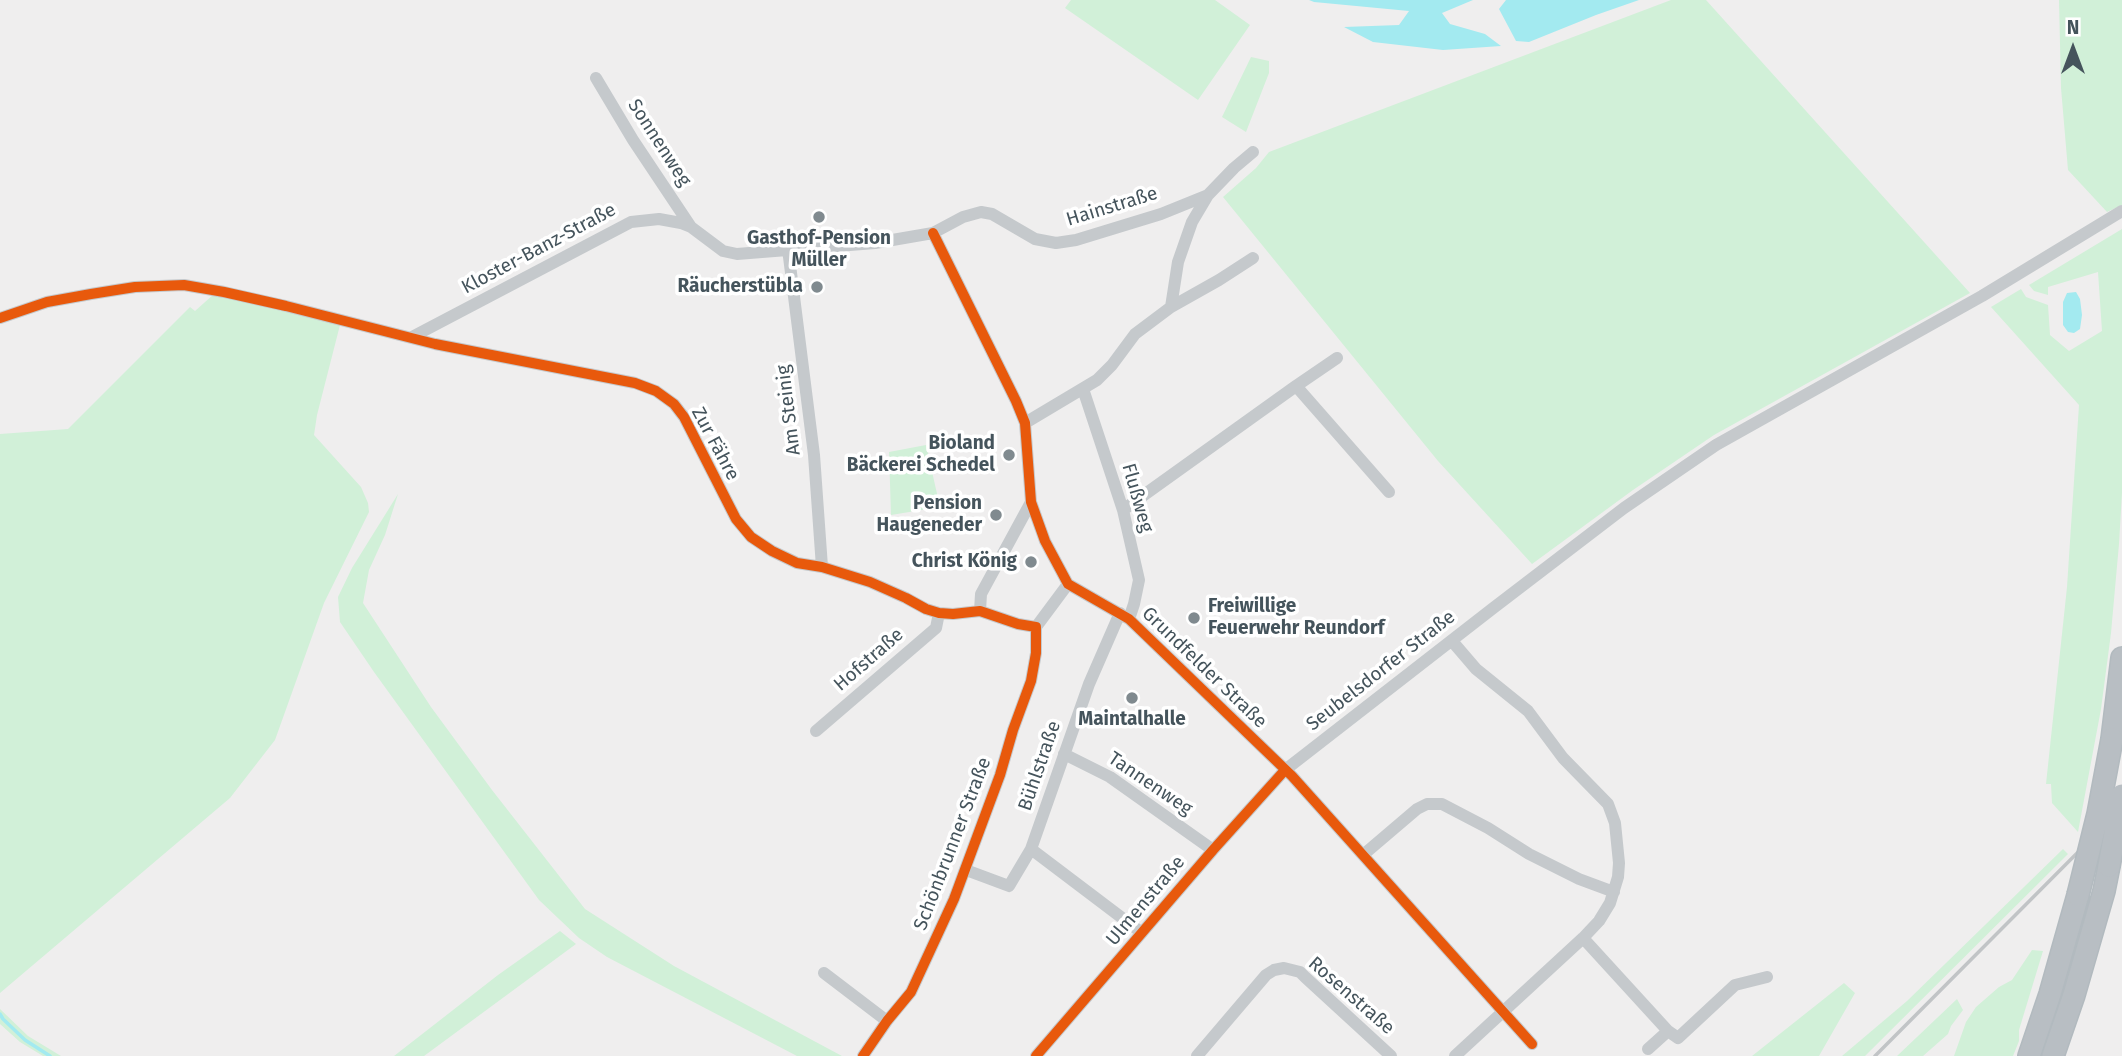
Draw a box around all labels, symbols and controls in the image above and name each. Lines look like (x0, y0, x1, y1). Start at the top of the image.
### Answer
north arrow (2038, 14, 2108, 84)
text: N (2067, 16, 2079, 39)
street label: Sonnenweg (622, 95, 696, 191)
street label: Hainstraße (1064, 182, 1160, 232)
street label: Kloster-Banz-Straße (458, 199, 620, 299)
marker: Gasthof-Pension Müller (811, 209, 827, 225)
place label: Gasthof-Pension Müller (747, 228, 891, 272)
place label: Räucherstübla (678, 276, 803, 298)
marker: Räucherstübla (809, 279, 825, 295)
street label: Am Steinig (772, 363, 806, 457)
street label: Zur Fähre (686, 403, 744, 485)
place label: Bioland Bäckerei Schedel (847, 433, 995, 477)
marker: Bioland Bäckerei Schedel (1001, 447, 1017, 463)
street label: Flußweg (1116, 461, 1158, 535)
place label: Pension Haugeneder (877, 493, 982, 537)
marker: Pension Haugeneder (988, 507, 1004, 523)
place label: Christ König (912, 551, 1017, 573)
marker: Christ König (1023, 554, 1039, 570)
place label: Freiwillige Feuerwehr Reundorf (1208, 596, 1384, 640)
street label: Grundfelder Straße (1137, 603, 1271, 733)
street label: Seubelsdorfer Straße (1302, 606, 1460, 736)
marker: Freiwillige Feuerwehr Reundorf (1186, 610, 1202, 626)
street label: Hofstraße (830, 624, 908, 696)
marker: Maintalhalle (1124, 690, 1140, 706)
place label: Maintalhalle (1078, 709, 1186, 731)
street label: Bühlstraße (1014, 718, 1066, 814)
street label: Tannenweg (1103, 747, 1197, 821)
street label: Schönbrunner Straße (910, 754, 996, 934)
street label: Ulmenstraße (1102, 851, 1190, 951)
street label: Rosenstraße (1303, 952, 1399, 1040)

